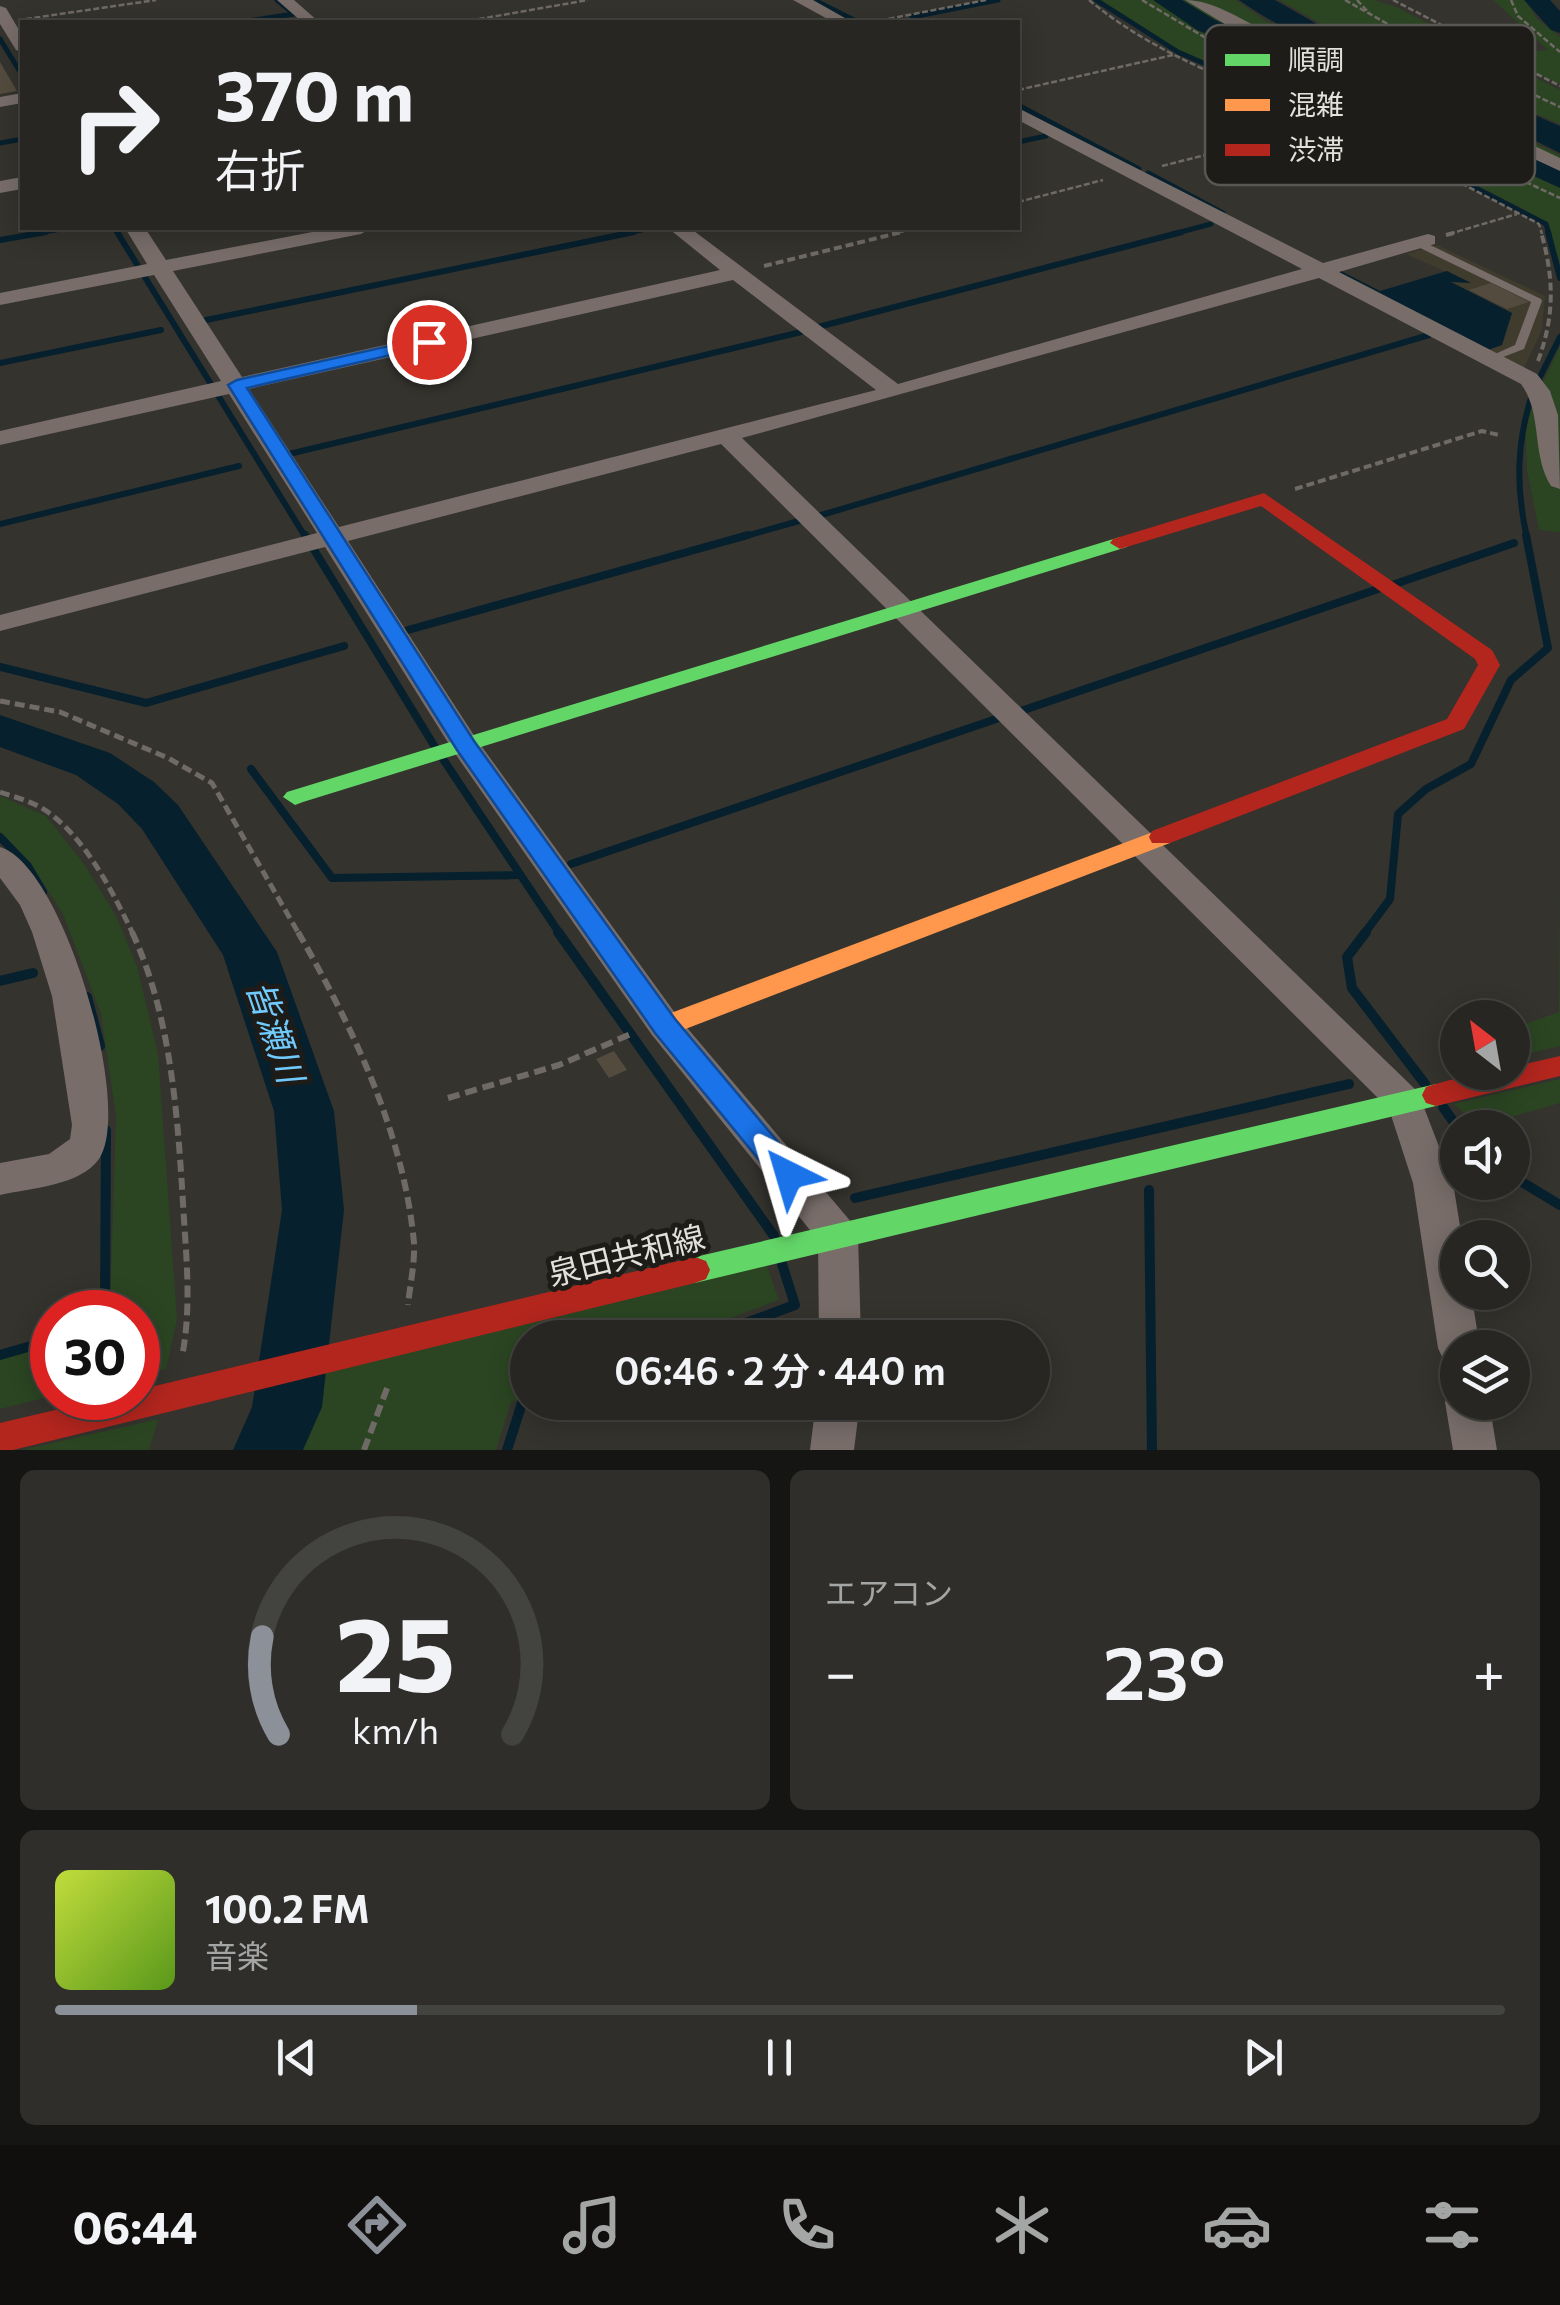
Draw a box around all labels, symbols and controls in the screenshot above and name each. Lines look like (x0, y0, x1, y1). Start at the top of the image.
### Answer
legend (1205, 25, 1535, 185)
text: 順調 (1288, 42, 1344, 76)
text: 370 m (215, 50, 414, 135)
icon: right (50, 60, 180, 190)
text: 混雑 (1288, 87, 1344, 121)
text: 渋滞 (1288, 132, 1344, 166)
text: 右折 (215, 141, 305, 196)
pin (387, 300, 472, 385)
icon: arrive (402, 315, 457, 370)
water label: 皆瀬川 (240, 974, 316, 1091)
north arrow (1440, 1000, 1530, 1090)
map controls (1440, 1000, 1530, 1420)
button: sound (1440, 1110, 1530, 1200)
position arrow (737, 1123, 841, 1227)
street label: 泉田共和線 (544, 1215, 708, 1293)
button: search (1440, 1220, 1530, 1310)
speed limit sign: 30 (30, 1290, 160, 1420)
button: layers (1440, 1330, 1530, 1420)
text: 06:46 · 2 分 · 440 m (614, 1346, 946, 1393)
text: エアコン (825, 1572, 953, 1612)
text: 25 (335, 1586, 455, 1713)
text: 23° (1103, 1624, 1226, 1715)
text: − (825, 1637, 856, 1704)
text: + (1473, 1637, 1505, 1704)
text: km/h (352, 1708, 438, 1751)
text: 100.2 FM (205, 1884, 370, 1931)
text: 音楽 (205, 1935, 269, 1975)
icon: previous (269, 2030, 324, 2085)
icon: pause (752, 2030, 807, 2085)
icon: next (1236, 2030, 1291, 2085)
icon: directions (342, 2190, 412, 2260)
icon: music (557, 2190, 627, 2260)
icon: phone (772, 2190, 842, 2260)
icon: climate (987, 2190, 1057, 2260)
icon: car (1202, 2190, 1272, 2260)
icon: filters (1417, 2190, 1487, 2260)
text: 06:44 (73, 2198, 197, 2253)

